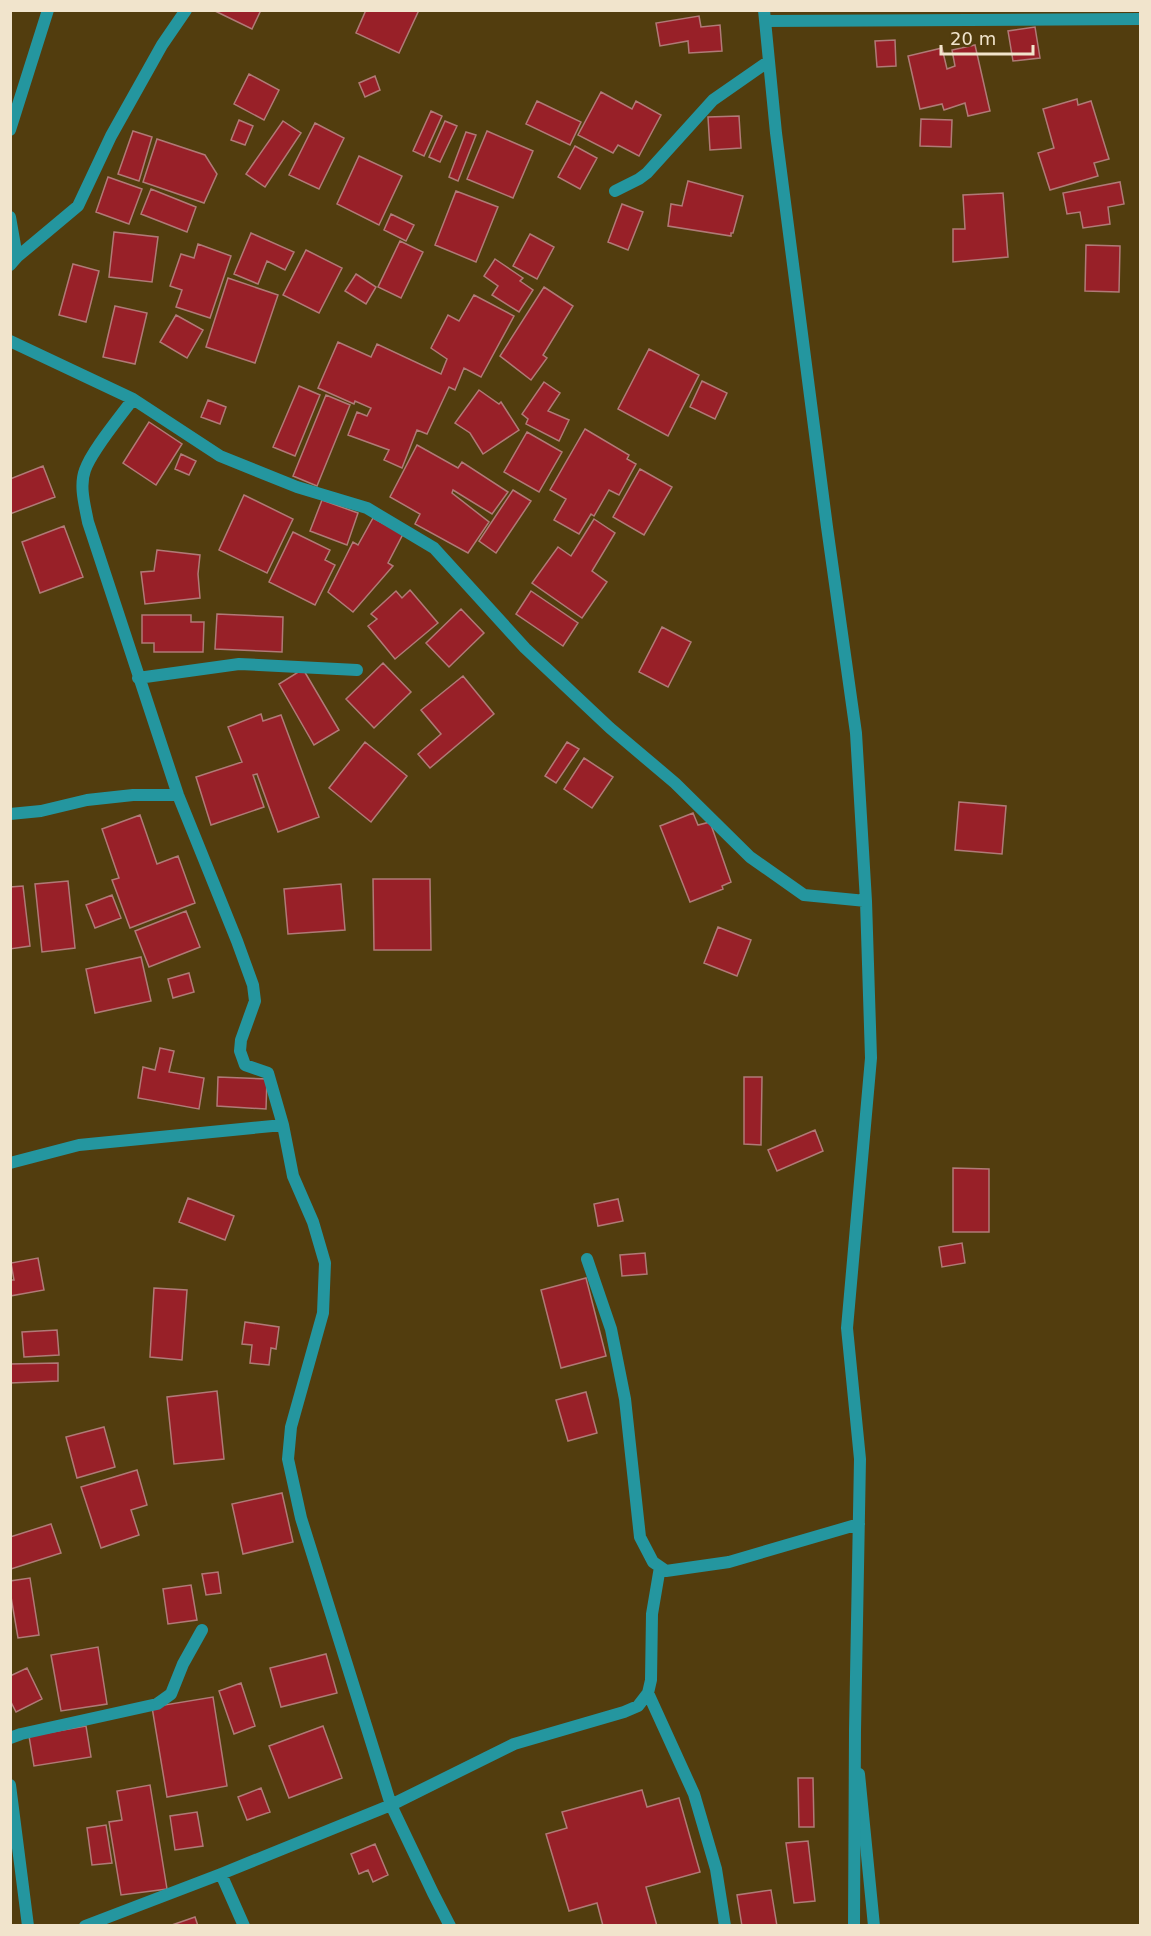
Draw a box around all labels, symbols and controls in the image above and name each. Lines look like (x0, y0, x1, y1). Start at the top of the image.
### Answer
scale bar (941, 18, 1032, 56)
text: 20 m (950, 28, 996, 49)

